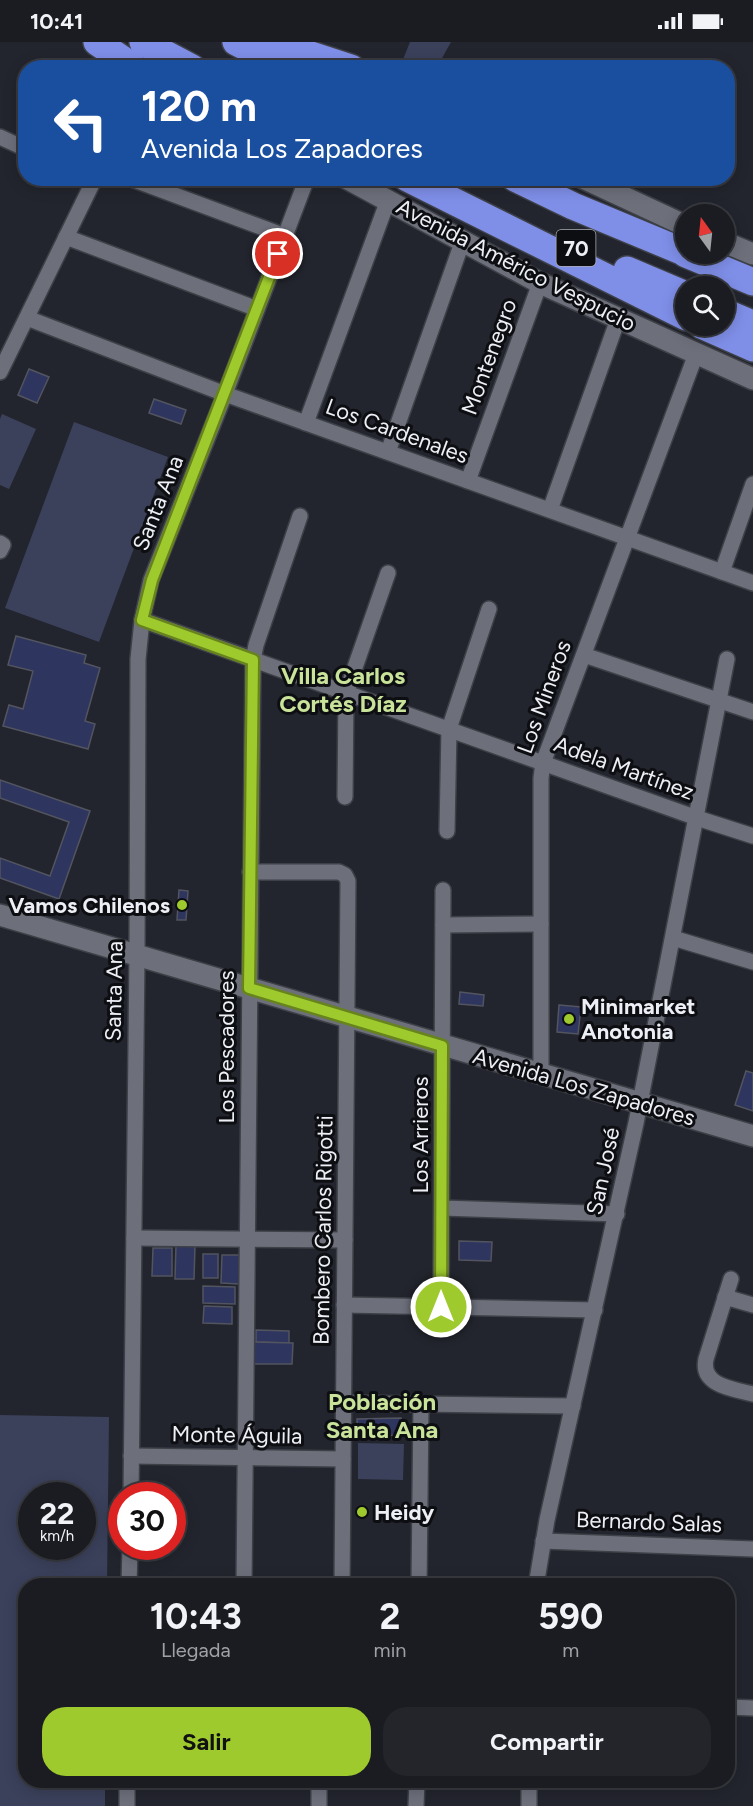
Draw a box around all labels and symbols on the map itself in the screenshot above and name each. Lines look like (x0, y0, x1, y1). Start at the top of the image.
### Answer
street label: Avenida Américo Vespucio (392, 193, 640, 337)
north arrow (675, 204, 735, 264)
pin (252, 228, 303, 279)
road number: 70 (556, 230, 596, 266)
street label: Montenegro (456, 295, 522, 419)
street label: Los Cardenales (322, 393, 472, 469)
street label: Santa Ana (127, 451, 189, 555)
street label: Los Mineros (511, 637, 577, 757)
district label: Villa Carlos Cortés Díaz (279, 661, 407, 718)
street label: Adela Martínez (550, 730, 698, 806)
place label: Vamos Chilenos (8, 892, 170, 919)
marker: Vamos Chilenos (175, 898, 189, 912)
street label: Santa Ana (100, 941, 128, 1041)
street label: Los Pescadores (213, 970, 240, 1124)
place label: Minimarket Anotonia (581, 993, 696, 1045)
marker: Minimarket Anotonia (562, 1012, 576, 1026)
street label: Avenida Los Zapadores (470, 1042, 698, 1132)
street label: Los Arrieros (407, 1076, 434, 1194)
street label: Bombero Carlos Rigotti (307, 1115, 339, 1345)
street label: San José (581, 1125, 625, 1217)
position arrow (409, 1275, 473, 1339)
district label: Población Santa Ana (326, 1387, 438, 1444)
street label: Monte Águila (171, 1420, 303, 1450)
speed limit sign: 30 (108, 1482, 186, 1560)
place label: Heidy (374, 1499, 435, 1526)
marker: Heidy (355, 1505, 369, 1519)
street label: Bernardo Salas (576, 1506, 722, 1538)

